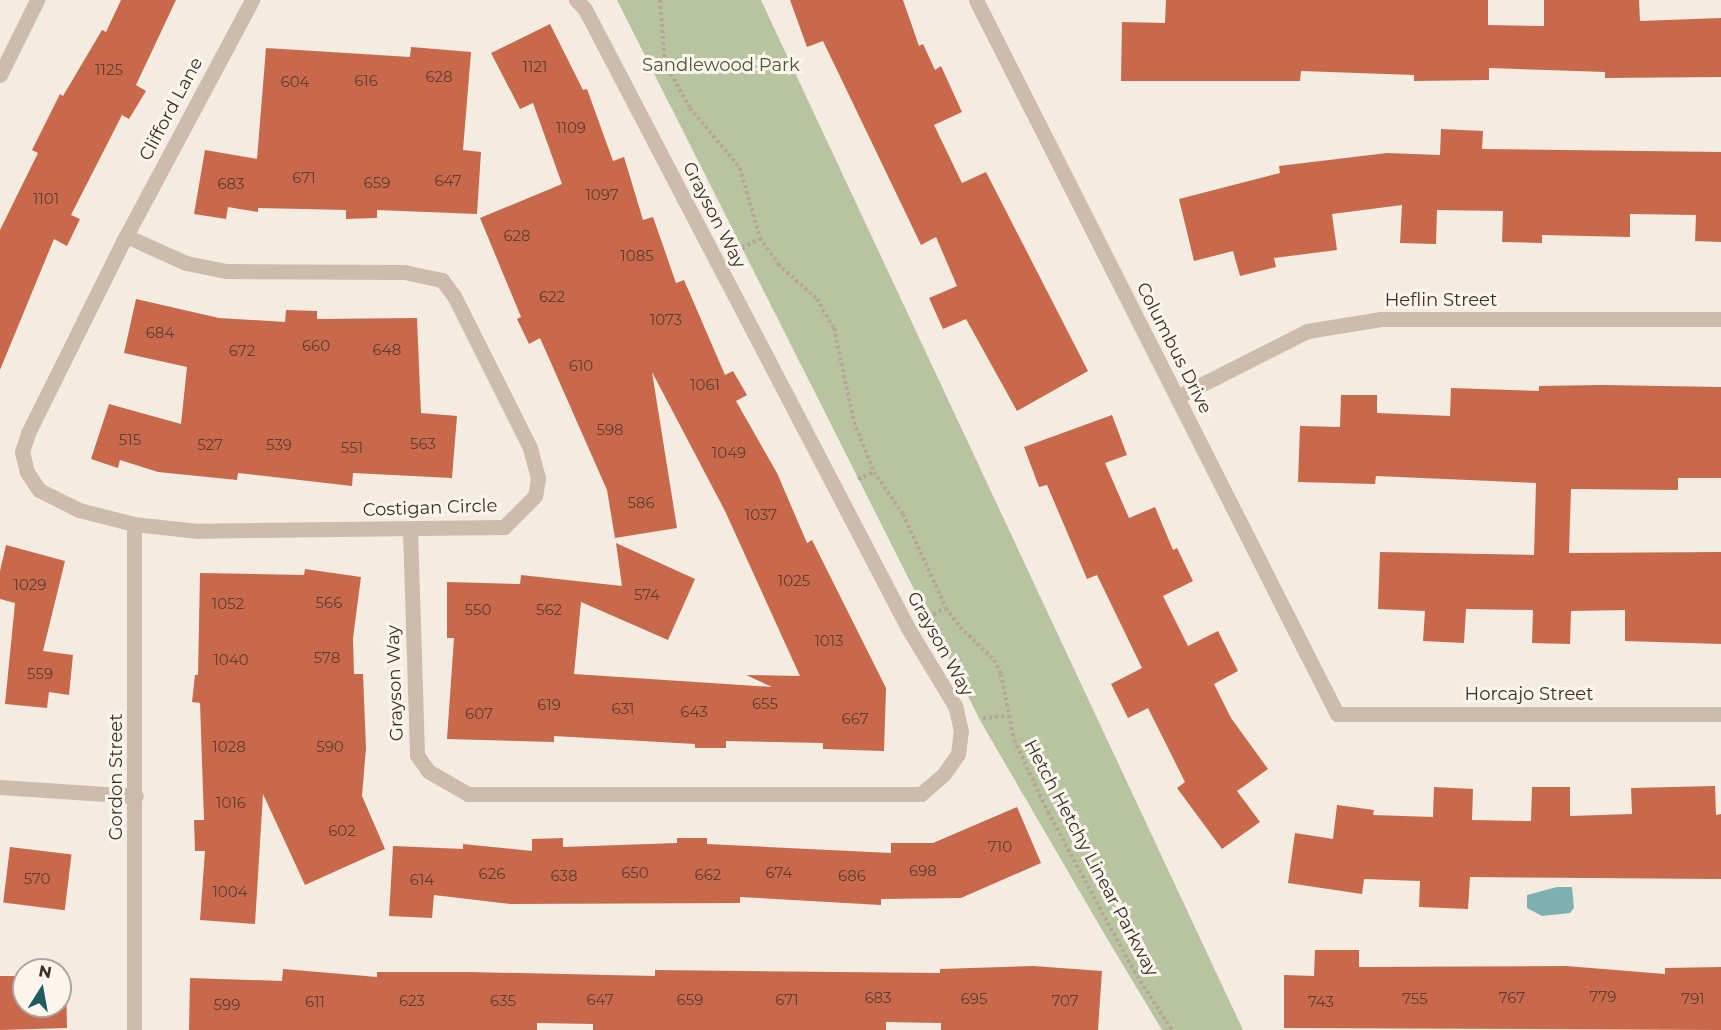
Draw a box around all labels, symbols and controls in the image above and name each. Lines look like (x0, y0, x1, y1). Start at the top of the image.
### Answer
street label: Clifford Lane (135, 54, 207, 164)
park label: Sandlewood Park (642, 54, 800, 76)
house number: 1121 (523, 58, 547, 76)
house number: 1125 (95, 61, 123, 79)
house number: 628 (425, 68, 453, 86)
house number: 616 (354, 72, 378, 90)
house number: 604 (281, 73, 309, 91)
house number: 1109 (556, 119, 586, 137)
street label: Grayson Way (678, 158, 750, 272)
house number: 671 (292, 169, 316, 187)
house number: 647 (434, 172, 462, 190)
house number: 659 (364, 174, 390, 192)
house number: 683 (217, 175, 245, 193)
house number: 1097 (585, 186, 619, 204)
house number: 1101 (33, 190, 59, 208)
house number: 628 (503, 227, 531, 245)
house number: 1085 (620, 247, 654, 265)
street label: Columbus Drive (1132, 279, 1216, 417)
house number: 622 (539, 288, 565, 306)
street label: Heflin Street (1385, 289, 1497, 311)
house number: 1073 (650, 311, 682, 329)
house number: 684 (146, 324, 174, 342)
house number: 660 (302, 337, 330, 355)
house number: 648 (373, 341, 401, 359)
house number: 672 (229, 342, 255, 360)
house number: 610 (569, 357, 593, 375)
house number: 1061 (690, 376, 720, 394)
house number: 598 (596, 421, 624, 439)
house number: 515 (119, 431, 141, 449)
house number: 563 (410, 435, 436, 453)
house number: 527 (197, 436, 223, 454)
house number: 539 (266, 436, 292, 454)
house number: 551 (341, 439, 363, 457)
house number: 1049 (712, 444, 746, 462)
house number: 586 (627, 494, 655, 512)
street label: Costigan Circle (362, 495, 498, 521)
house number: 1037 (745, 506, 777, 524)
house number: 1025 (778, 572, 810, 590)
house number: 1029 (14, 576, 46, 594)
house number: 574 (634, 586, 660, 604)
street label: Grayson Way (902, 588, 978, 700)
house number: 566 (316, 594, 342, 612)
house number: 1052 (212, 595, 244, 613)
house number: 550 (465, 601, 491, 619)
house number: 562 (536, 601, 562, 619)
street label: Grayson Way (382, 625, 408, 741)
house number: 1013 (814, 632, 844, 650)
house number: 578 (314, 649, 340, 667)
house number: 1040 (213, 651, 249, 669)
house number: 559 (27, 665, 53, 683)
street label: Horcajo Street (1464, 683, 1594, 705)
house number: 655 (752, 695, 778, 713)
house number: 619 (537, 696, 561, 714)
house number: 631 (611, 700, 635, 718)
house number: 643 (680, 703, 708, 721)
house number: 607 (465, 705, 493, 723)
house number: 667 (842, 710, 868, 728)
street label: Gordon Street (105, 714, 127, 840)
street label: Hetch Hetchy Linear Parkway (1019, 736, 1163, 980)
house number: 1028 (212, 738, 246, 756)
house number: 590 (316, 738, 344, 756)
house number: 1016 (216, 794, 246, 812)
house number: 602 (328, 822, 356, 840)
house number: 710 (988, 838, 1012, 856)
house number: 698 (909, 862, 937, 880)
house number: 650 (621, 864, 649, 882)
house number: 674 (766, 864, 792, 882)
house number: 626 (479, 865, 505, 883)
house number: 662 (695, 866, 721, 884)
house number: 638 (550, 867, 578, 885)
house number: 686 (838, 867, 866, 885)
house number: 570 (24, 870, 50, 888)
house number: 614 (410, 871, 434, 889)
house number: 1004 (212, 883, 248, 901)
north arrow (12, 958, 72, 1018)
text: N (37, 961, 53, 982)
house number: 779 (1590, 988, 1616, 1006)
house number: 683 (864, 989, 892, 1007)
house number: 767 (1499, 989, 1525, 1007)
house number: 695 (961, 990, 987, 1008)
house number: 755 (1402, 990, 1428, 1008)
house number: 791 (1681, 990, 1705, 1008)
house number: 647 (586, 991, 614, 1009)
house number: 659 (677, 991, 703, 1009)
house number: 671 (775, 991, 799, 1009)
house number: 623 (399, 992, 425, 1010)
house number: 635 (490, 992, 516, 1010)
house number: 707 (1051, 992, 1079, 1010)
house number: 611 (305, 993, 325, 1011)
house number: 743 (1308, 993, 1334, 1011)
house number: 599 (214, 996, 240, 1014)

